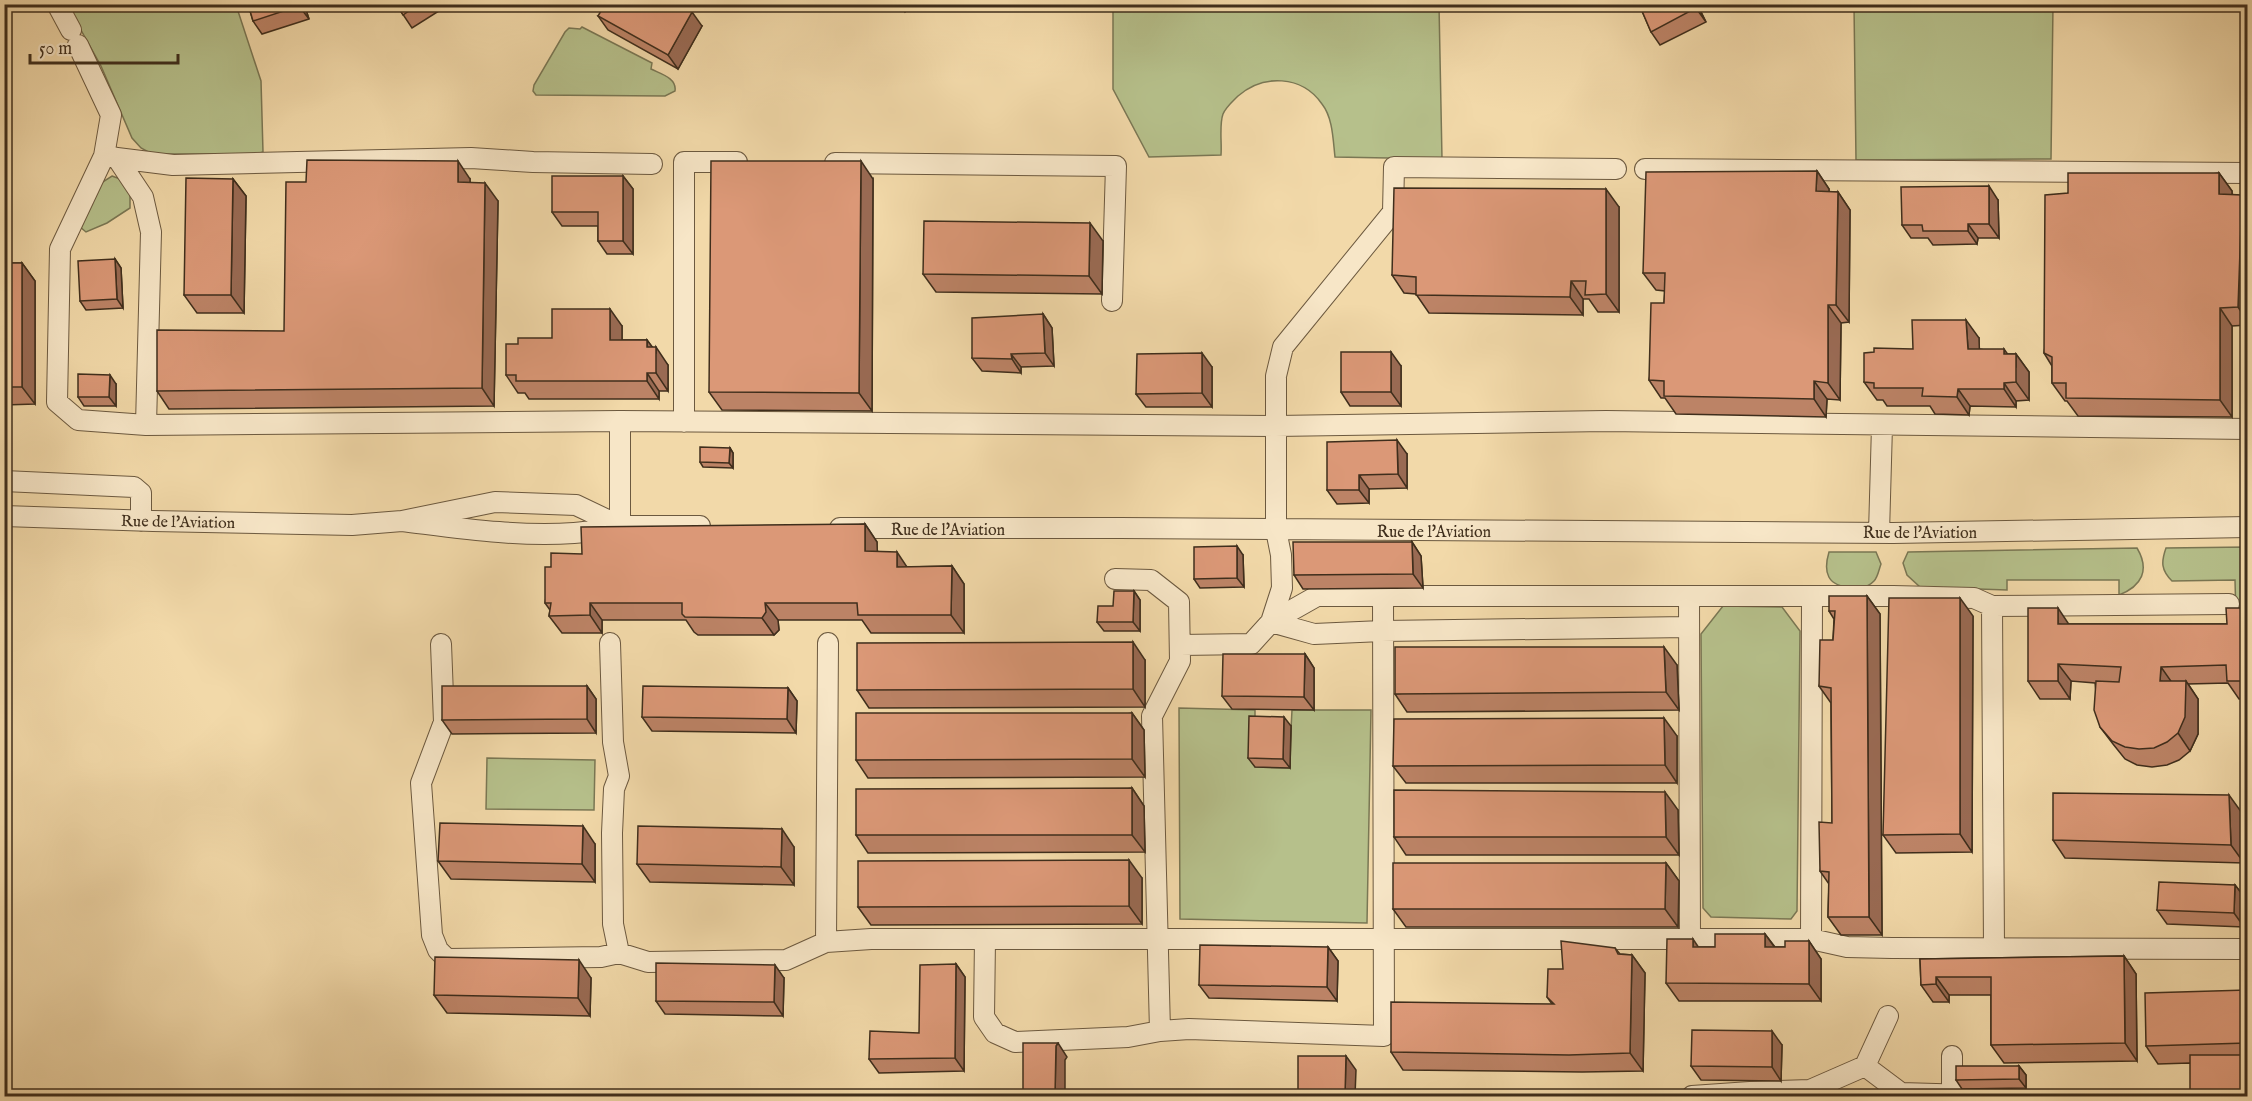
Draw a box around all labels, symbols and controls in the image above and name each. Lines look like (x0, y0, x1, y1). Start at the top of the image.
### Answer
scale bar (30, 27, 178, 65)
text: 50 m (39, 38, 72, 61)
street label: Rue de l'Aviation (121, 512, 236, 534)
street label: Rue de l'Aviation (891, 521, 1006, 541)
street label: Rue de l'Aviation (1377, 523, 1492, 543)
street label: Rue de l'Aviation (1863, 524, 1978, 544)

